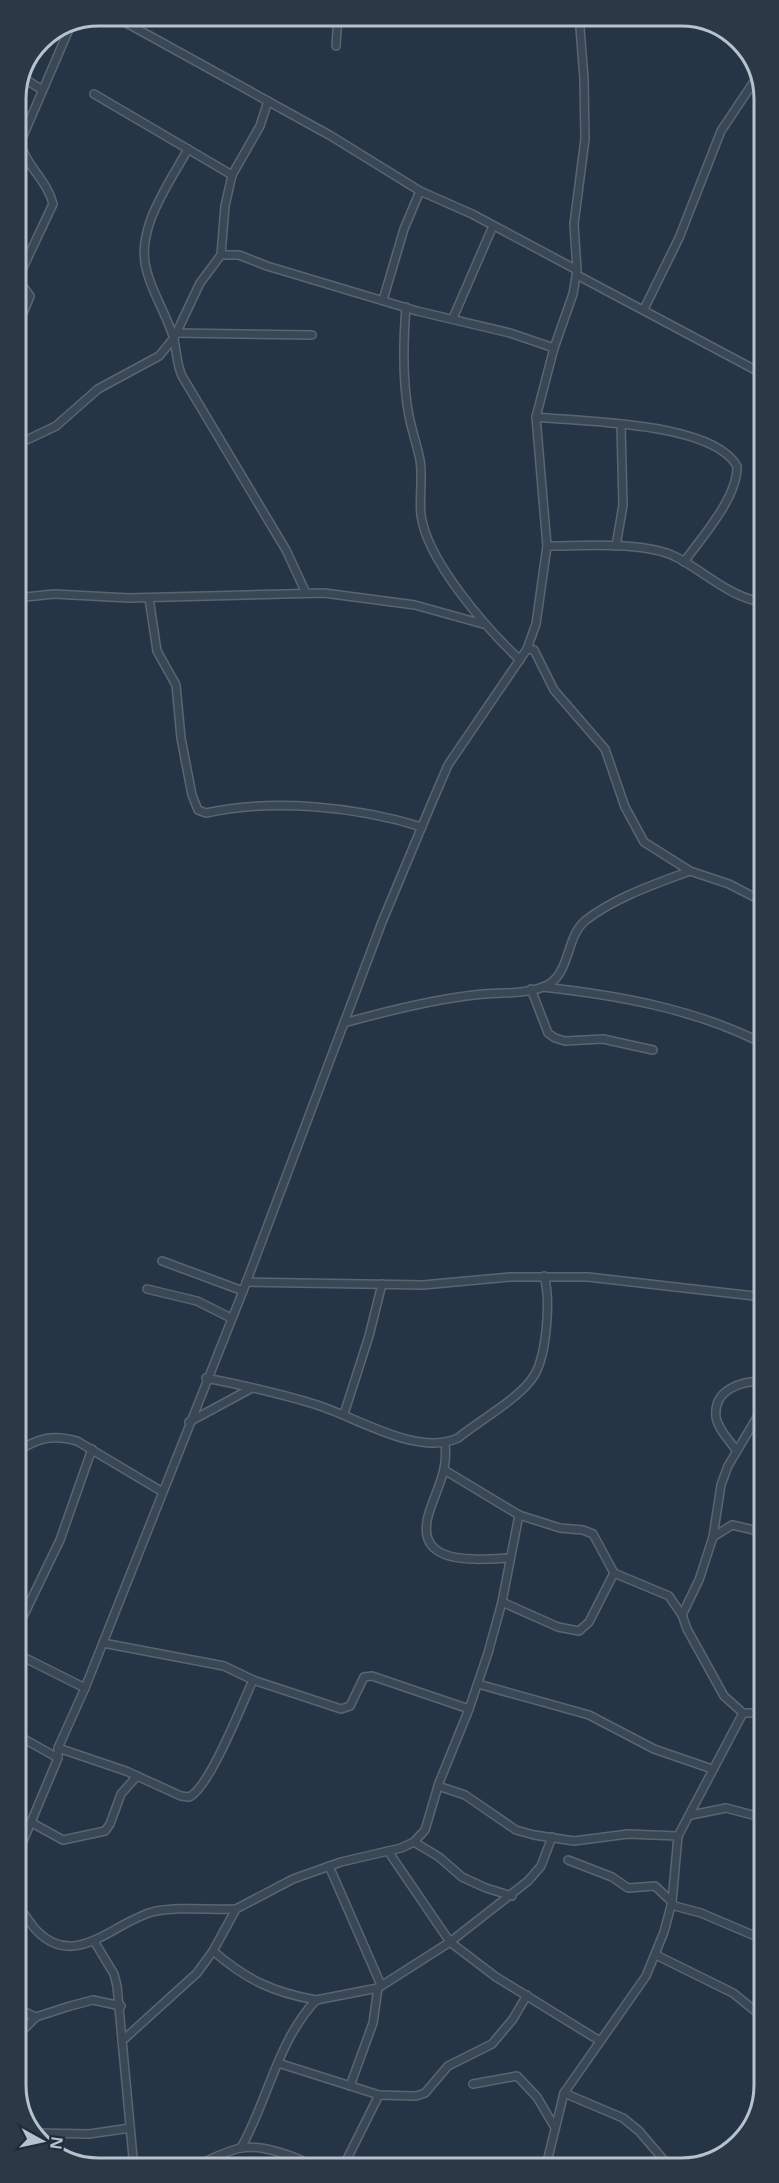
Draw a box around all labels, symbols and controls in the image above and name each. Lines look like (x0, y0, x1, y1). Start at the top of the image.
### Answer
north arrow (12, 2111, 72, 2171)
text: N (45, 2135, 69, 2151)

